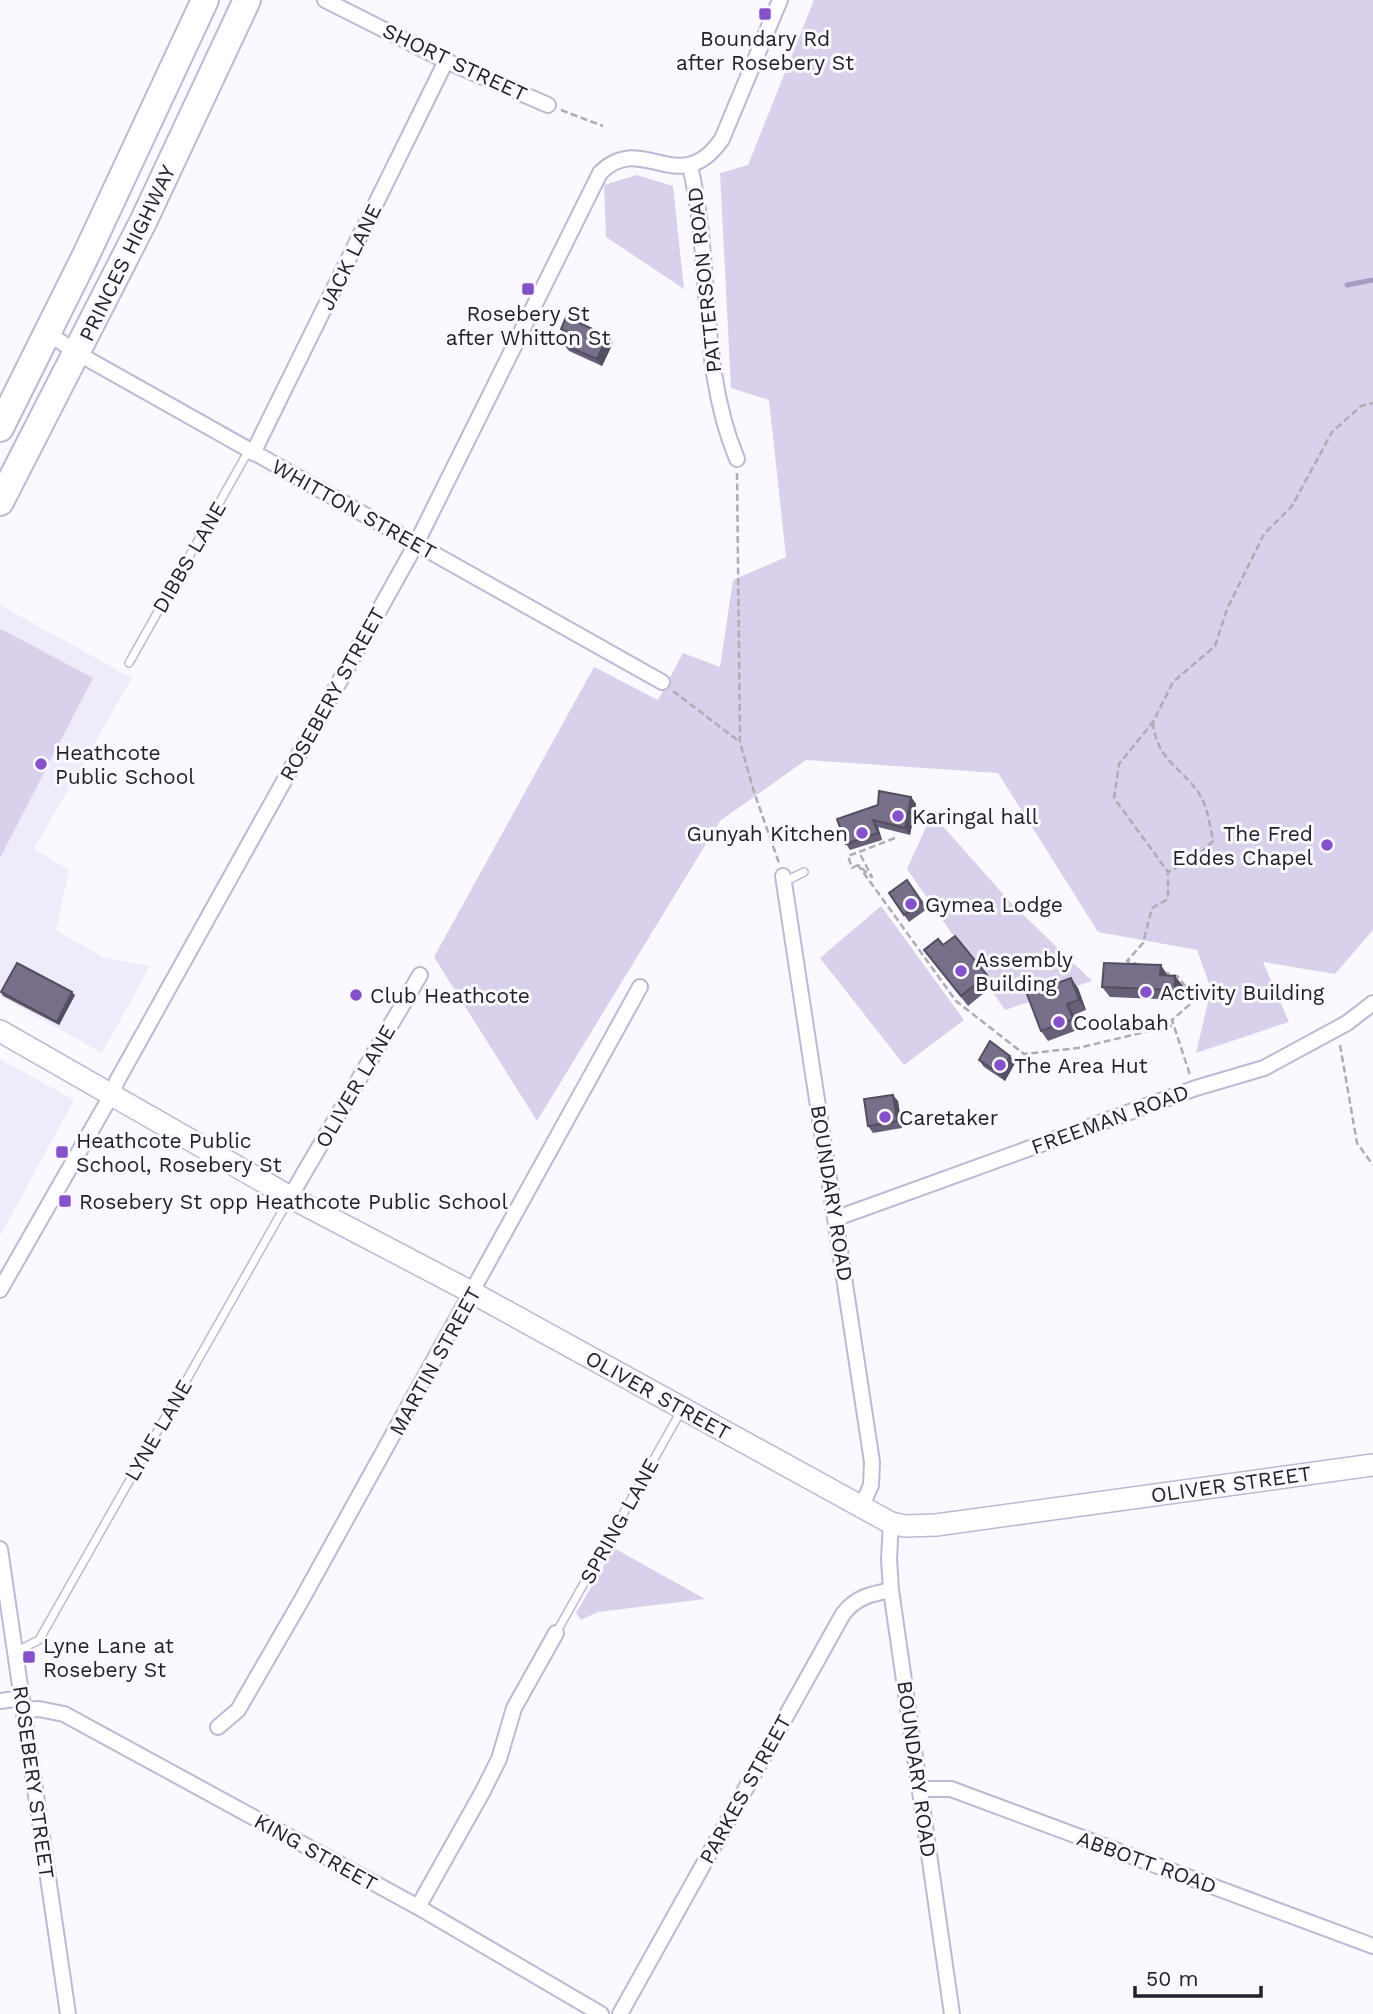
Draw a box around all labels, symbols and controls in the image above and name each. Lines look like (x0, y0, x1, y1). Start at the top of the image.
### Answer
marker: Boundary Rd after Rosebery St (757, 6, 773, 22)
street label: SHORT STREET (379, 18, 531, 107)
place label: Boundary Rd after Rosebery St (676, 26, 854, 75)
street label: PRINCES HIGHWAY (73, 161, 181, 345)
street label: PATTERSON ROAD (682, 186, 726, 374)
street label: JACK LANE (314, 200, 386, 314)
marker: Rosebery St after Whitton St (520, 281, 536, 297)
place label: Rosebery St after Whitton St (446, 301, 611, 350)
street label: WHITTON STREET (267, 453, 441, 565)
street label: DIBBS LANE (147, 497, 231, 617)
street label: ROSEBERY STREET (274, 603, 390, 785)
place label: Heathcote Public School (55, 740, 195, 789)
marker: Heathcote Public School (33, 756, 49, 772)
place label: Karingal hall (912, 804, 1039, 829)
marker: Karingal hall (890, 808, 906, 824)
place label: Gunyah Kitchen (686, 821, 848, 846)
place label: The Fred Eddes Chapel (1172, 821, 1314, 870)
marker: Gunyah Kitchen (854, 825, 870, 841)
marker: The Fred Eddes Chapel (1319, 837, 1335, 853)
place label: Gymea Lodge (925, 892, 1063, 917)
marker: Gymea Lodge (903, 896, 919, 912)
place label: Assembly Building (975, 947, 1073, 996)
marker: Assembly Building (953, 963, 969, 979)
place label: Activity Building (1160, 980, 1325, 1005)
place label: Club Heathcote (370, 983, 530, 1008)
marker: Activity Building (1138, 984, 1154, 1000)
marker: Club Heathcote (348, 987, 364, 1003)
place label: Coolabah (1073, 1010, 1169, 1035)
marker: Coolabah (1051, 1014, 1067, 1030)
street label: OLIVER LANE (310, 1020, 400, 1152)
place label: The Area Hut (1014, 1053, 1148, 1078)
marker: The Area Hut (992, 1057, 1008, 1073)
street label: FREEMAN ROAD (1028, 1079, 1192, 1159)
street label: BOUNDARY ROAD (806, 1103, 858, 1283)
place label: Caretaker (899, 1105, 999, 1130)
marker: Caretaker (877, 1109, 893, 1125)
place label: Heathcote Public School, Rosebery St (76, 1128, 282, 1177)
marker: Heathcote Public School, Rosebery St (54, 1144, 70, 1160)
place label: Rosebery St opp Heathcote Public School (79, 1189, 508, 1214)
marker: Rosebery St opp Heathcote Public School (57, 1193, 73, 1209)
street label: MARTIN STREET (384, 1282, 486, 1440)
street label: OLIVER STREET (581, 1345, 735, 1445)
street label: LYNE LANE (119, 1375, 197, 1485)
street label: SPRING LANE (574, 1454, 664, 1588)
street label: OLIVER STREET (1149, 1460, 1313, 1508)
place label: Lyne Lane at Rosebery St (43, 1633, 174, 1682)
marker: Lyne Lane at Rosebery St (21, 1649, 37, 1665)
street label: BOUNDARY ROAD (892, 1679, 942, 1859)
street label: ROSEBERY STREET (8, 1684, 60, 1880)
street label: PARKES STREET (694, 1710, 796, 1868)
street label: KING STREET (250, 1808, 382, 1896)
street label: ABBOTT ROAD (1074, 1825, 1220, 1899)
scale bar (1135, 1954, 1261, 1998)
text: 50 m (1146, 1966, 1198, 1991)

